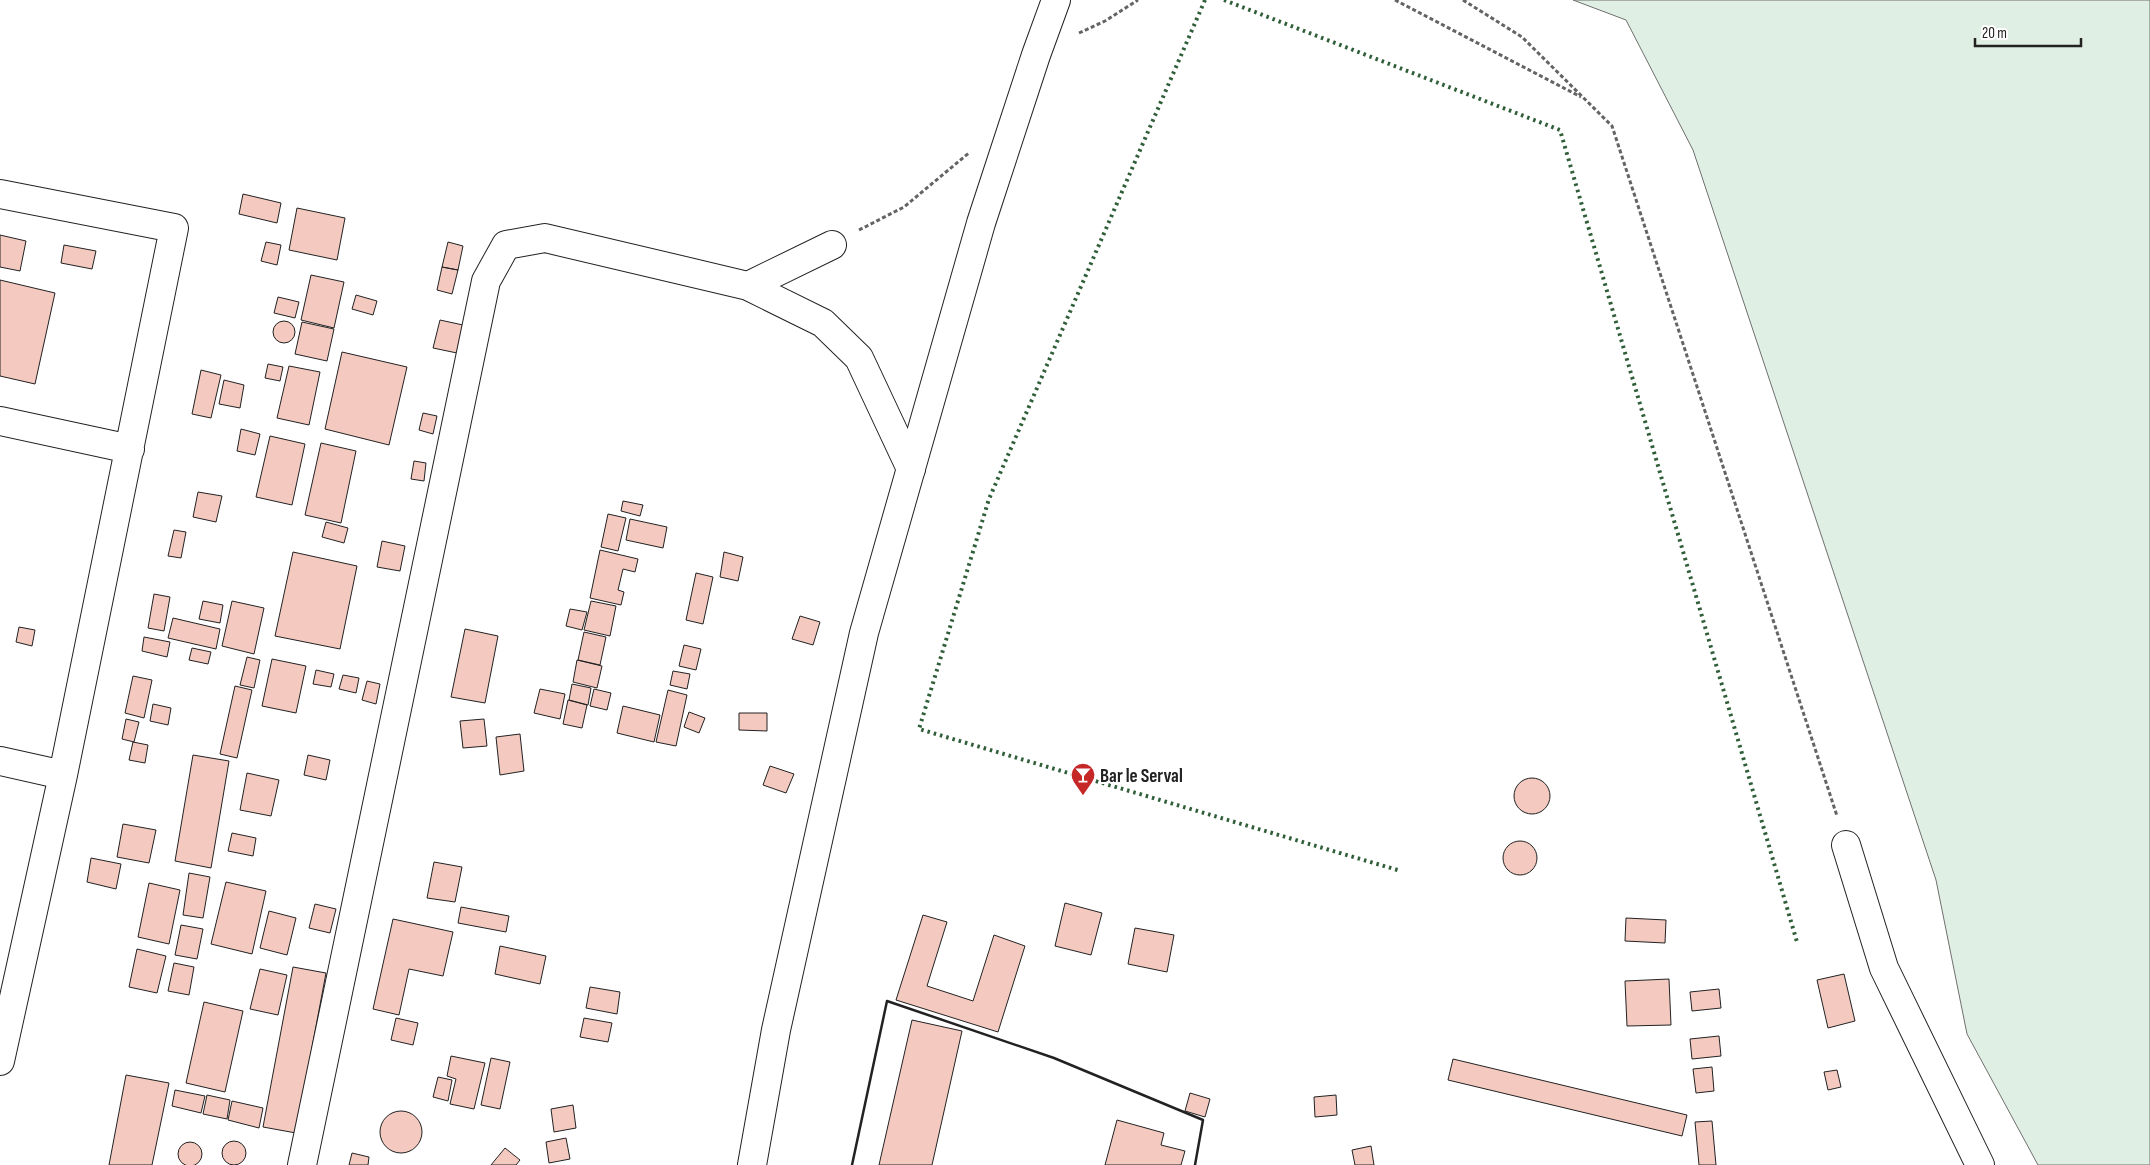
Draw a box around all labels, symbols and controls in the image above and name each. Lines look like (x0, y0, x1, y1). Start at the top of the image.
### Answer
scale bar (1975, 15, 2081, 47)
text: 20 m (1982, 24, 2007, 43)
bar icon: Bar le Serval (1070, 762, 1096, 796)
place label: Bar le Serval (1100, 765, 1183, 788)

